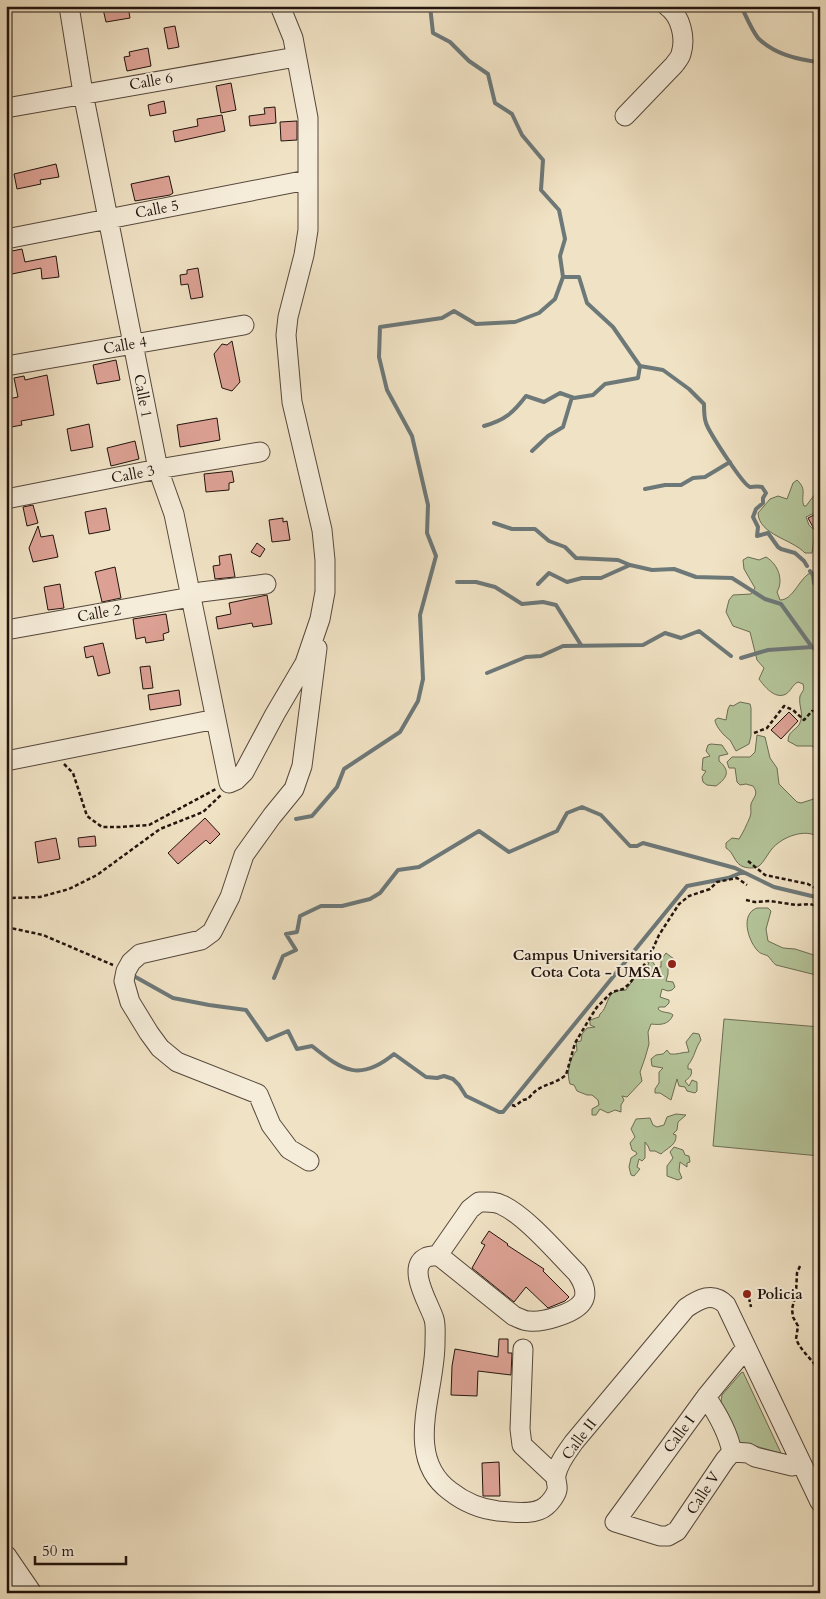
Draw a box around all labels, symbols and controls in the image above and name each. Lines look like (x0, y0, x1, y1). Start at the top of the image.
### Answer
street label: Calle 6 (128, 67, 175, 95)
street label: Calle 5 (133, 195, 181, 223)
street label: Calle 4 (102, 331, 149, 359)
street label: Calle 1 (129, 372, 157, 420)
street label: Calle 3 (109, 460, 157, 488)
street label: Calle 2 (76, 599, 123, 627)
place label: Campus Universitario Cota Cota - UMSA (513, 945, 663, 982)
marker: Campus Universitario Cota Cota - UMSA (666, 958, 678, 970)
place label: Policia (757, 1284, 803, 1304)
marker: Policia (741, 1288, 753, 1300)
street label: Calle I (659, 1411, 699, 1457)
street label: Calle II (557, 1414, 601, 1464)
street label: Calle V (682, 1468, 724, 1518)
scale bar (35, 1534, 126, 1566)
text: 50 m (42, 1541, 74, 1561)

